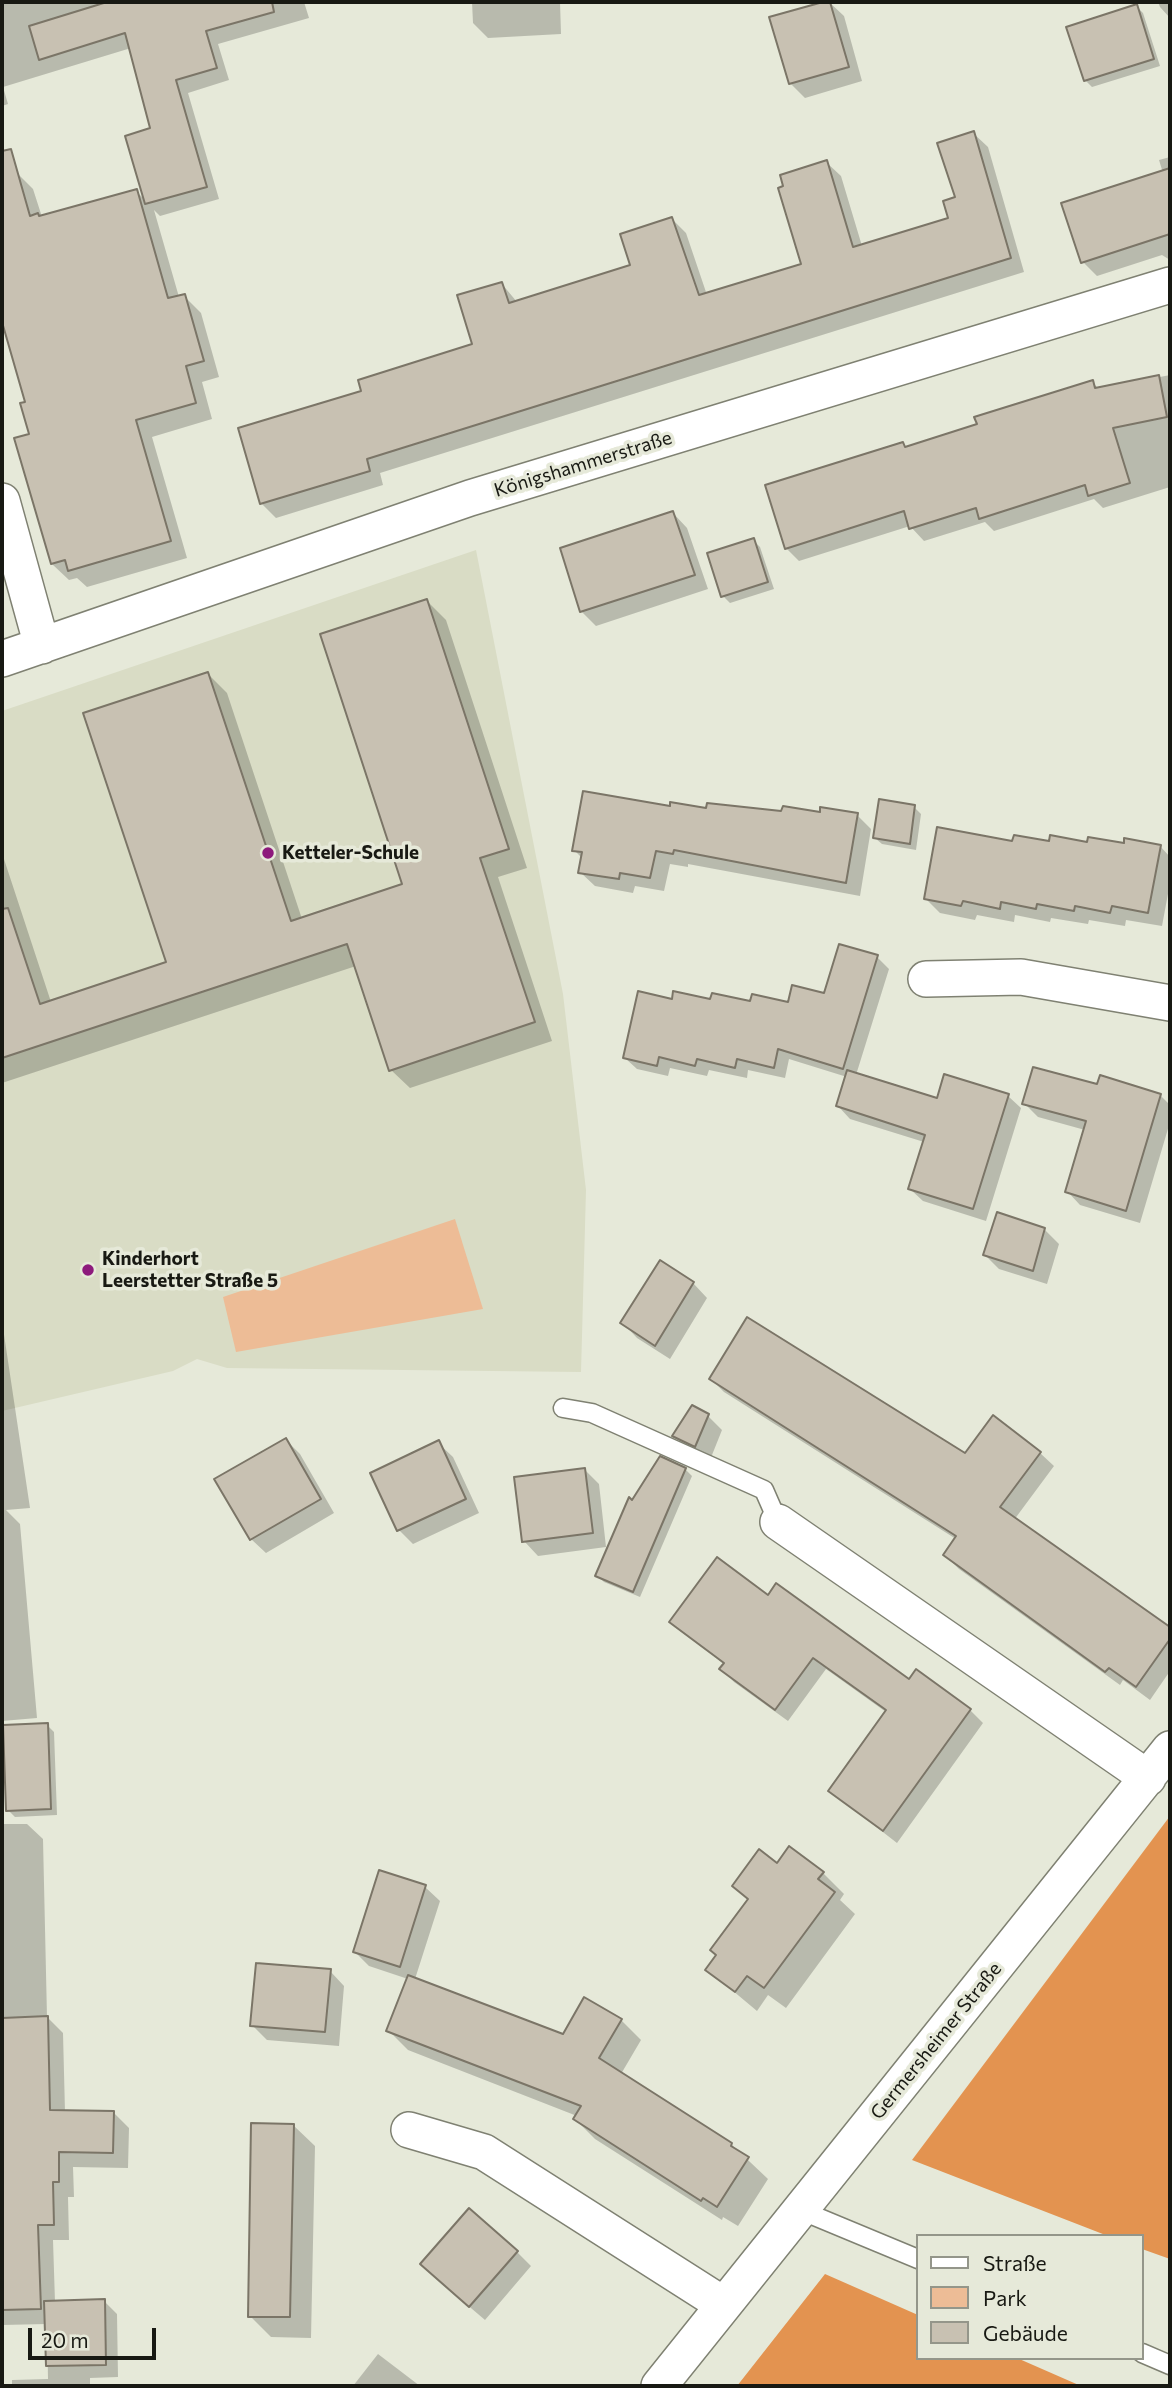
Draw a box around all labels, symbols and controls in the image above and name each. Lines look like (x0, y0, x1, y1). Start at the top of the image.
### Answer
street label: Königshammerstraße (491, 426, 675, 502)
place label: Ketteler-Schule (282, 842, 419, 864)
marker: Ketteler-Schule (260, 845, 276, 861)
place label: Kinderhort Leerstetter Straße 5 (102, 1248, 278, 1292)
marker: Kinderhort Leerstetter Straße 5 (80, 1262, 96, 1278)
street label: Germersheimer Straße (866, 1958, 1006, 2124)
legend (916, 2234, 1144, 2360)
text: Straße (983, 2250, 1047, 2275)
text: Park (983, 2285, 1027, 2310)
scale bar (32, 2314, 159, 2358)
text: Gebäude (983, 2320, 1068, 2345)
text: 20 m (41, 2327, 89, 2352)

